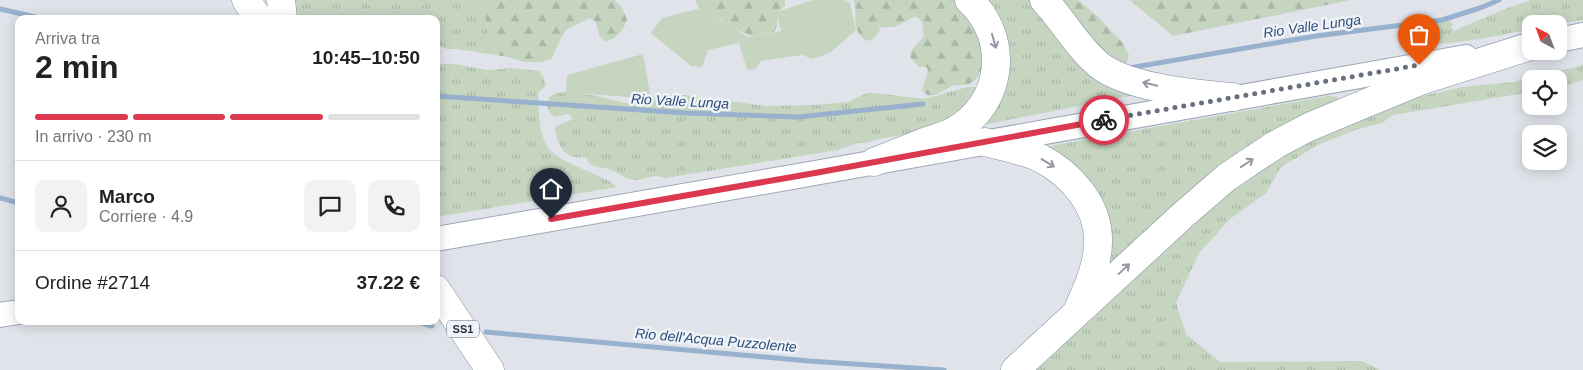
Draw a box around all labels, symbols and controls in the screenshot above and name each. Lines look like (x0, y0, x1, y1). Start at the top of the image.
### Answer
water label: Rio Valle Lunga (1262, 11, 1362, 41)
pin (1398, 14, 1440, 65)
north arrow (1522, 15, 1568, 60)
map controls (1522, 15, 1567, 170)
icon: bag (1405, 21, 1433, 49)
text: Arriva tra (35, 30, 100, 47)
one-way arrow (989, 33, 999, 49)
text: 10:45–10:50 (312, 47, 420, 68)
text: 2 min (35, 49, 119, 85)
button: locate (1522, 70, 1567, 115)
one-way arrow (1142, 79, 1158, 89)
water label: Rio Valle Lunga (630, 90, 730, 112)
courier (1079, 95, 1129, 145)
icon: bike (1090, 106, 1118, 134)
button: layers (1522, 125, 1567, 170)
text: In arrivo · 230 m (35, 128, 151, 145)
one-way arrow (1040, 158, 1054, 168)
one-way arrow (1240, 158, 1254, 169)
pin (530, 168, 572, 219)
icon: home (537, 175, 565, 203)
button: person (35, 180, 87, 232)
button: chat (304, 180, 356, 232)
button: phone (368, 180, 420, 232)
text: Marco (99, 186, 155, 207)
text: Corriere · 4.9 (99, 208, 193, 225)
one-way arrow (1118, 263, 1131, 275)
text: Ordine #2714 (35, 272, 150, 293)
text: 37.22 € (357, 272, 420, 293)
road number: SS1 (447, 320, 479, 338)
water label: Rio dell'Acqua Puzzolente (635, 325, 798, 355)

